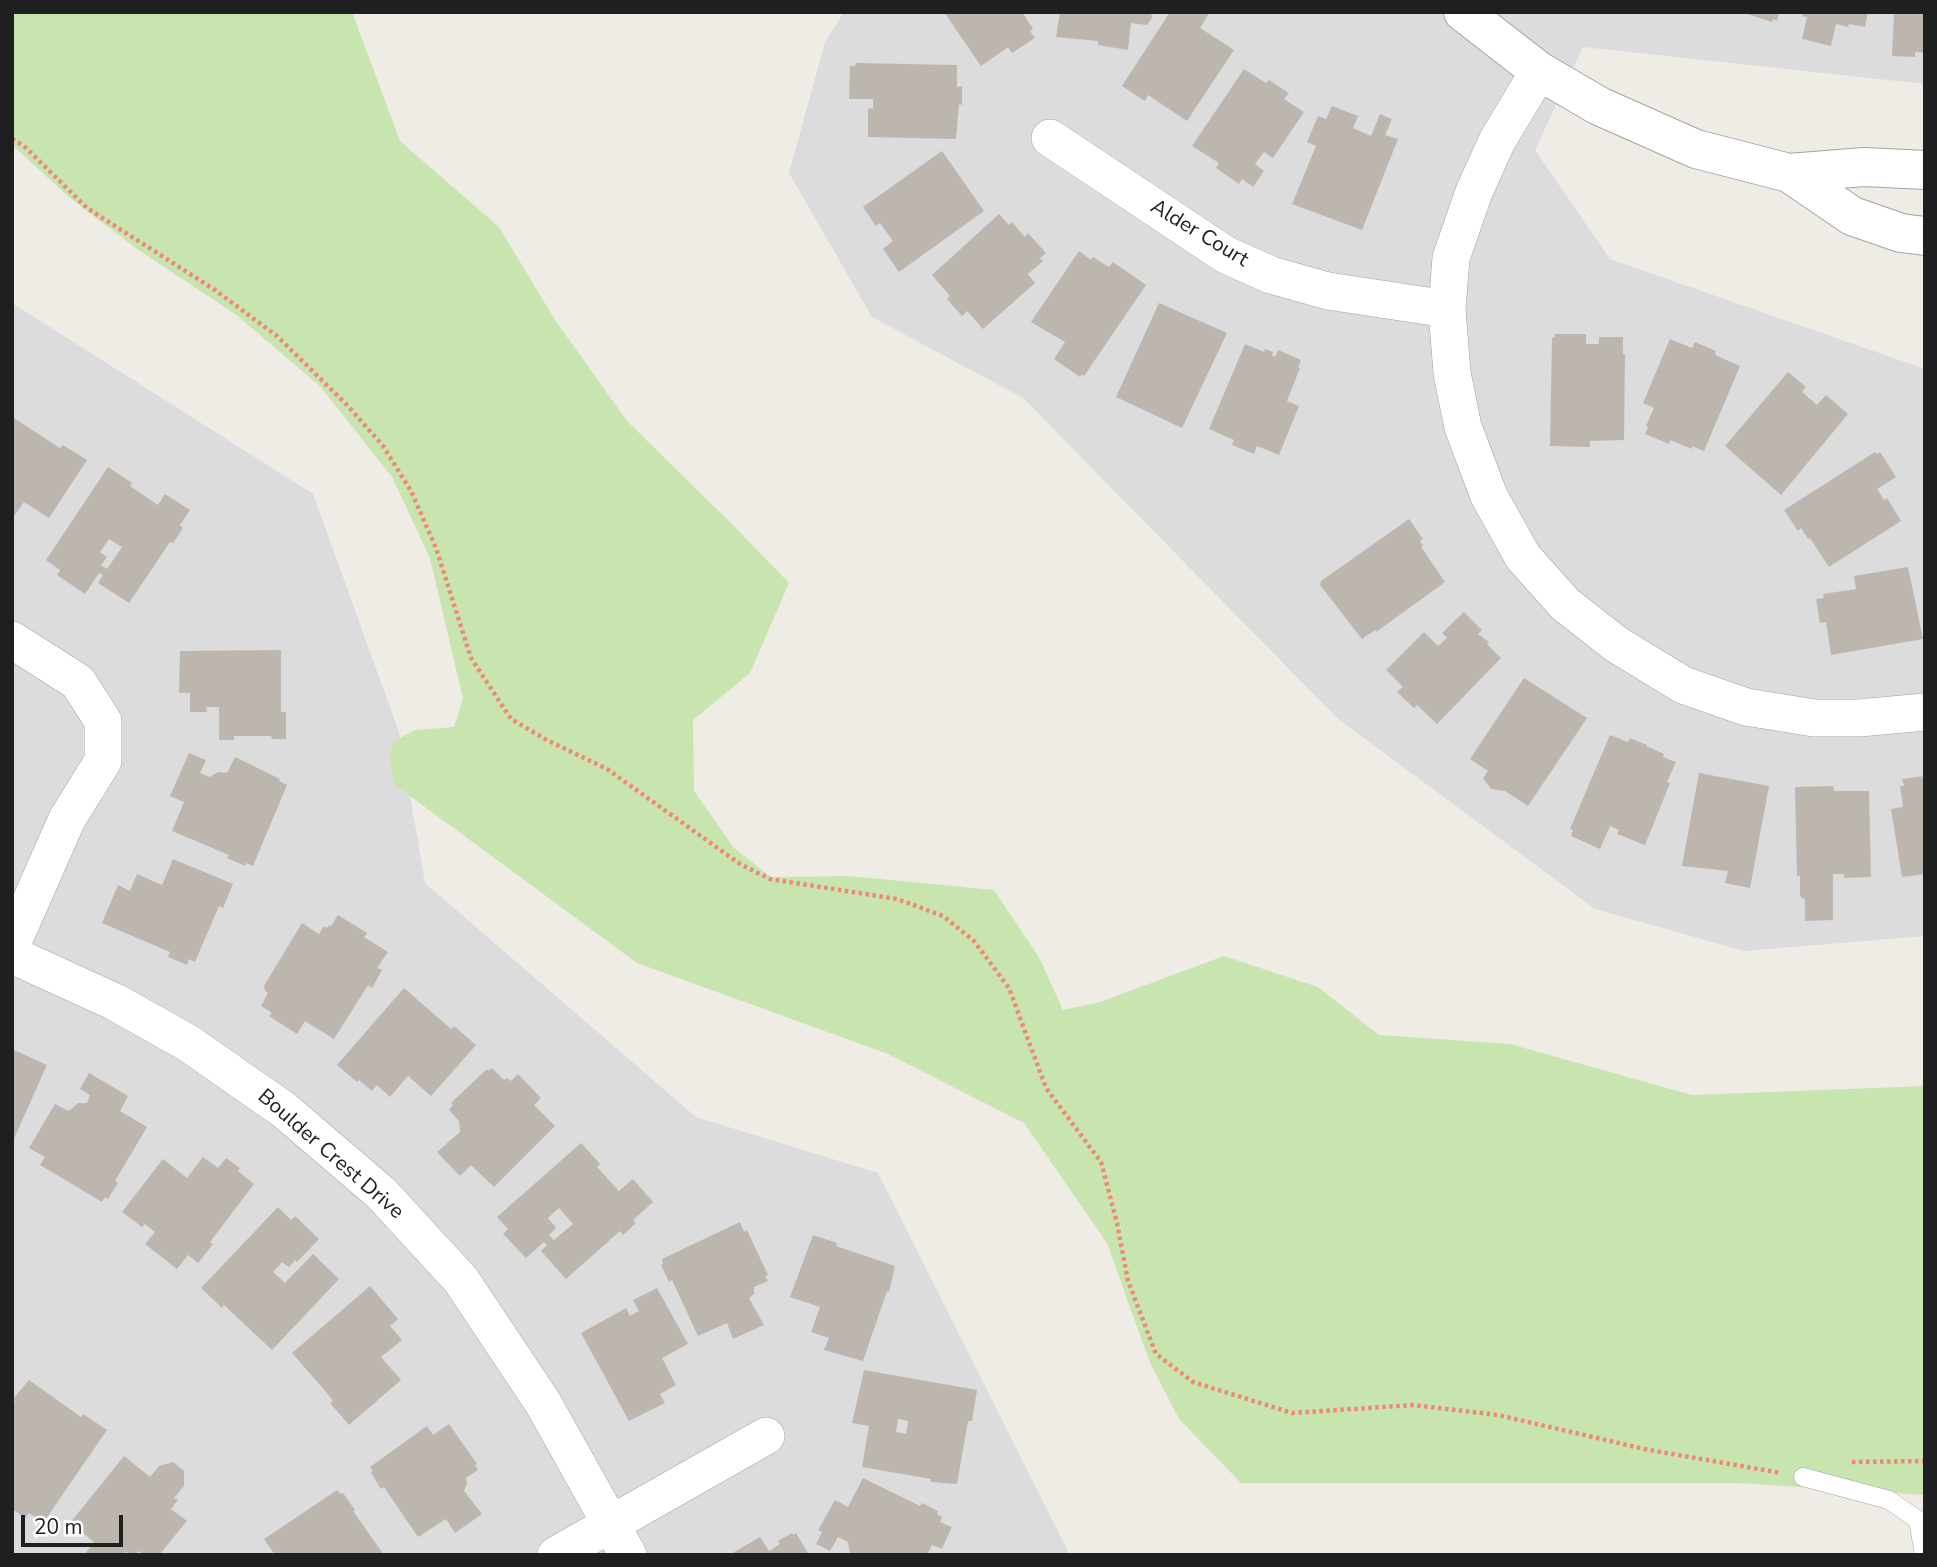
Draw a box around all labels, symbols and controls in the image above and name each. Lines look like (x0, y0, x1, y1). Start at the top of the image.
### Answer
street label: Alder Court (1145, 195, 1253, 273)
street label: Boulder Crest Drive (252, 1085, 408, 1225)
scale bar (24, 1500, 126, 1544)
text: 20 m (34, 1513, 83, 1541)

